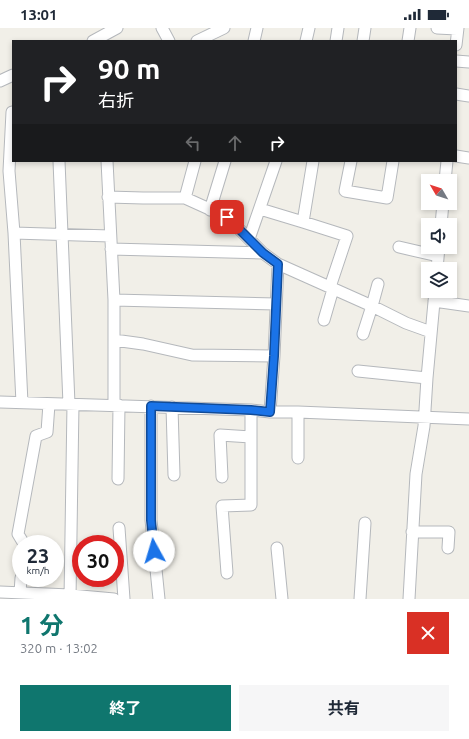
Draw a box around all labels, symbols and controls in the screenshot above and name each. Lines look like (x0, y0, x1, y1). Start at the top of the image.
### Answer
text: 13:01 (20, 6, 58, 23)
text: 90 m (98, 53, 160, 84)
icon: right (32, 56, 84, 108)
text: 右折 (98, 90, 134, 110)
icon: left (182, 132, 204, 154)
icon: ahead (224, 132, 246, 154)
icon: right (266, 132, 288, 154)
north arrow (421, 174, 457, 210)
map controls (421, 174, 457, 298)
pin (210, 200, 244, 234)
icon: arrive (216, 206, 238, 228)
button: sound (421, 218, 457, 254)
button: layers (421, 262, 457, 298)
position arrow (133, 530, 175, 572)
speed limit sign: 30 (72, 535, 124, 587)
text: 23 (27, 544, 49, 567)
text: km/h (26, 565, 50, 576)
text: 1 分 (20, 612, 63, 639)
button: close (407, 612, 449, 654)
text: 320 m · 13:02 (20, 641, 98, 655)
button: 終了 (20, 685, 231, 731)
button: 共有 (239, 685, 449, 731)

